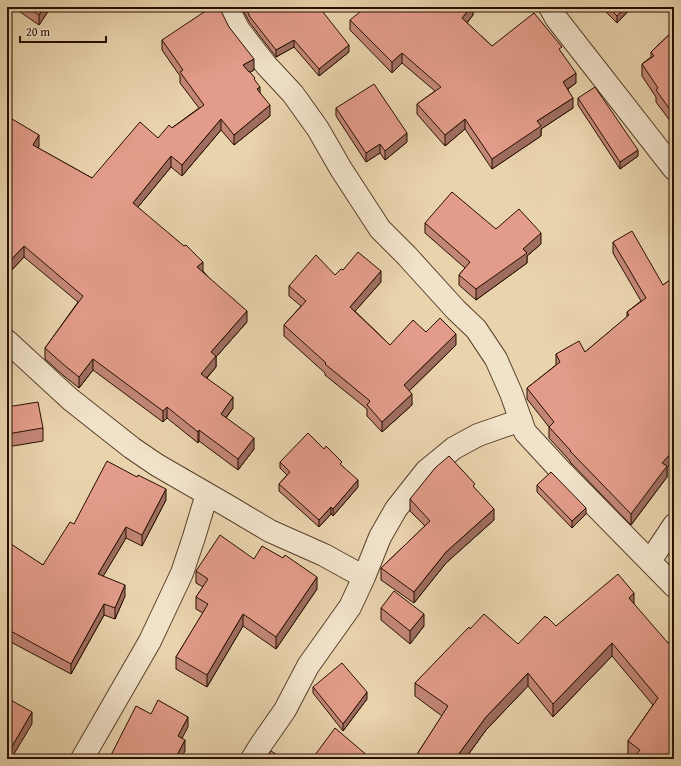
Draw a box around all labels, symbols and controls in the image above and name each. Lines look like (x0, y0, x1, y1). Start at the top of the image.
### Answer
scale bar (20, 18, 106, 44)
text: 20 m (26, 23, 50, 40)

